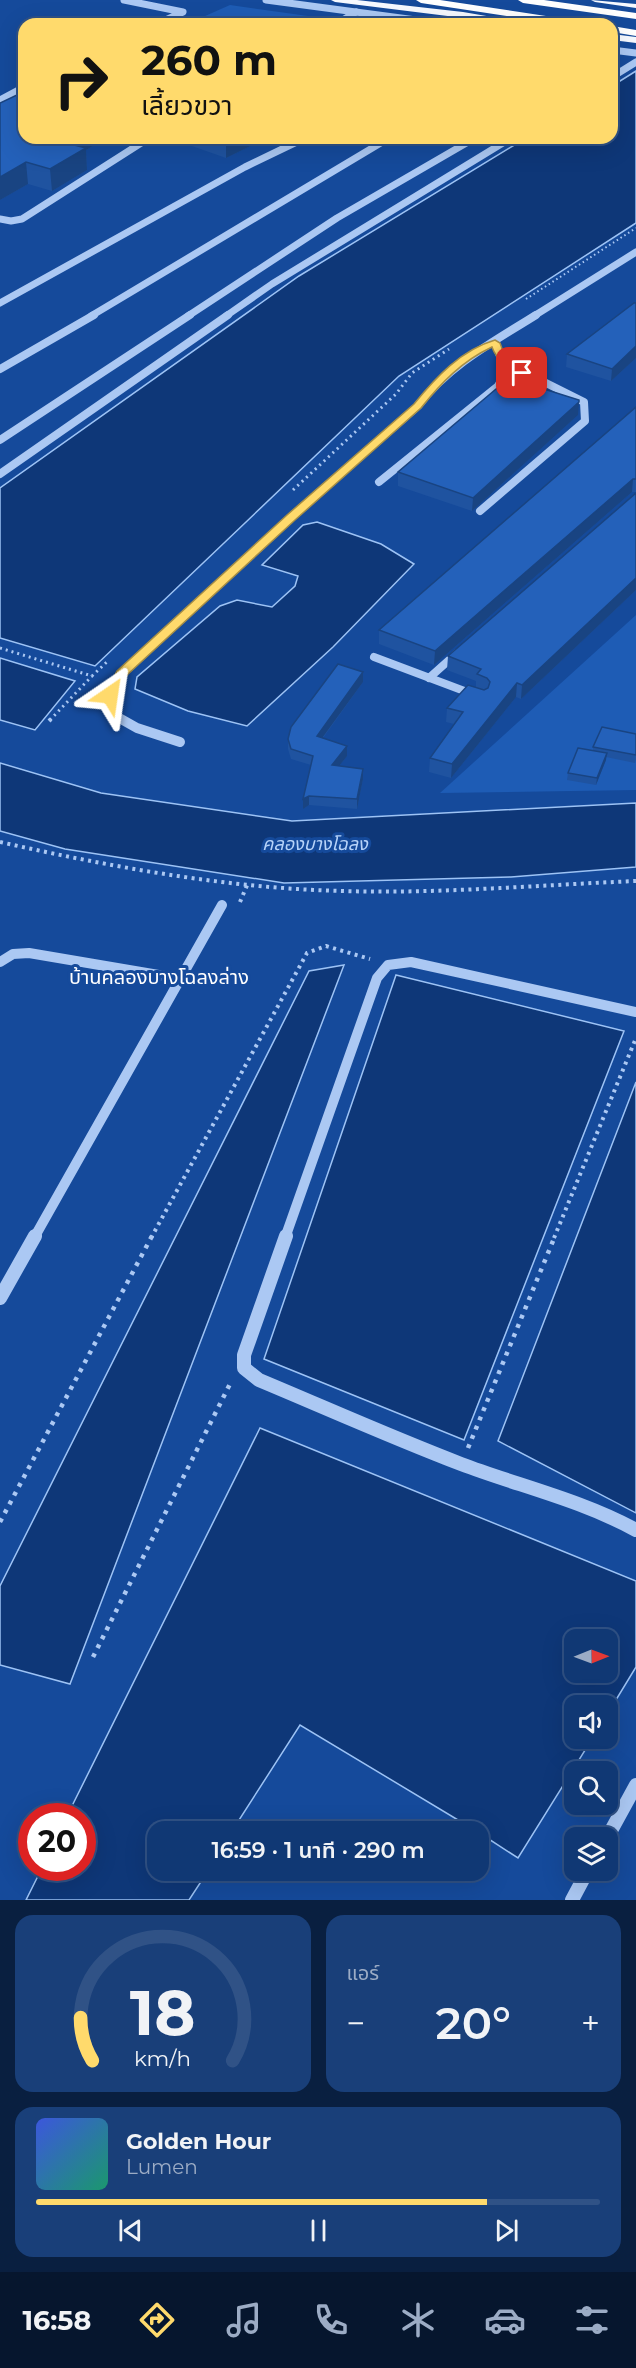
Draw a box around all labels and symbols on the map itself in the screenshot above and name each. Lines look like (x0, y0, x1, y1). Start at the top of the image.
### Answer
pin (496, 347, 547, 398)
position arrow (78, 663, 142, 727)
water label: คลองบางโฉลง (262, 833, 369, 855)
district label: บ้านคลองบางโฉลงล่าง (69, 965, 249, 989)
north arrow (564, 1629, 618, 1683)
speed limit sign: 20 (18, 1803, 96, 1881)

